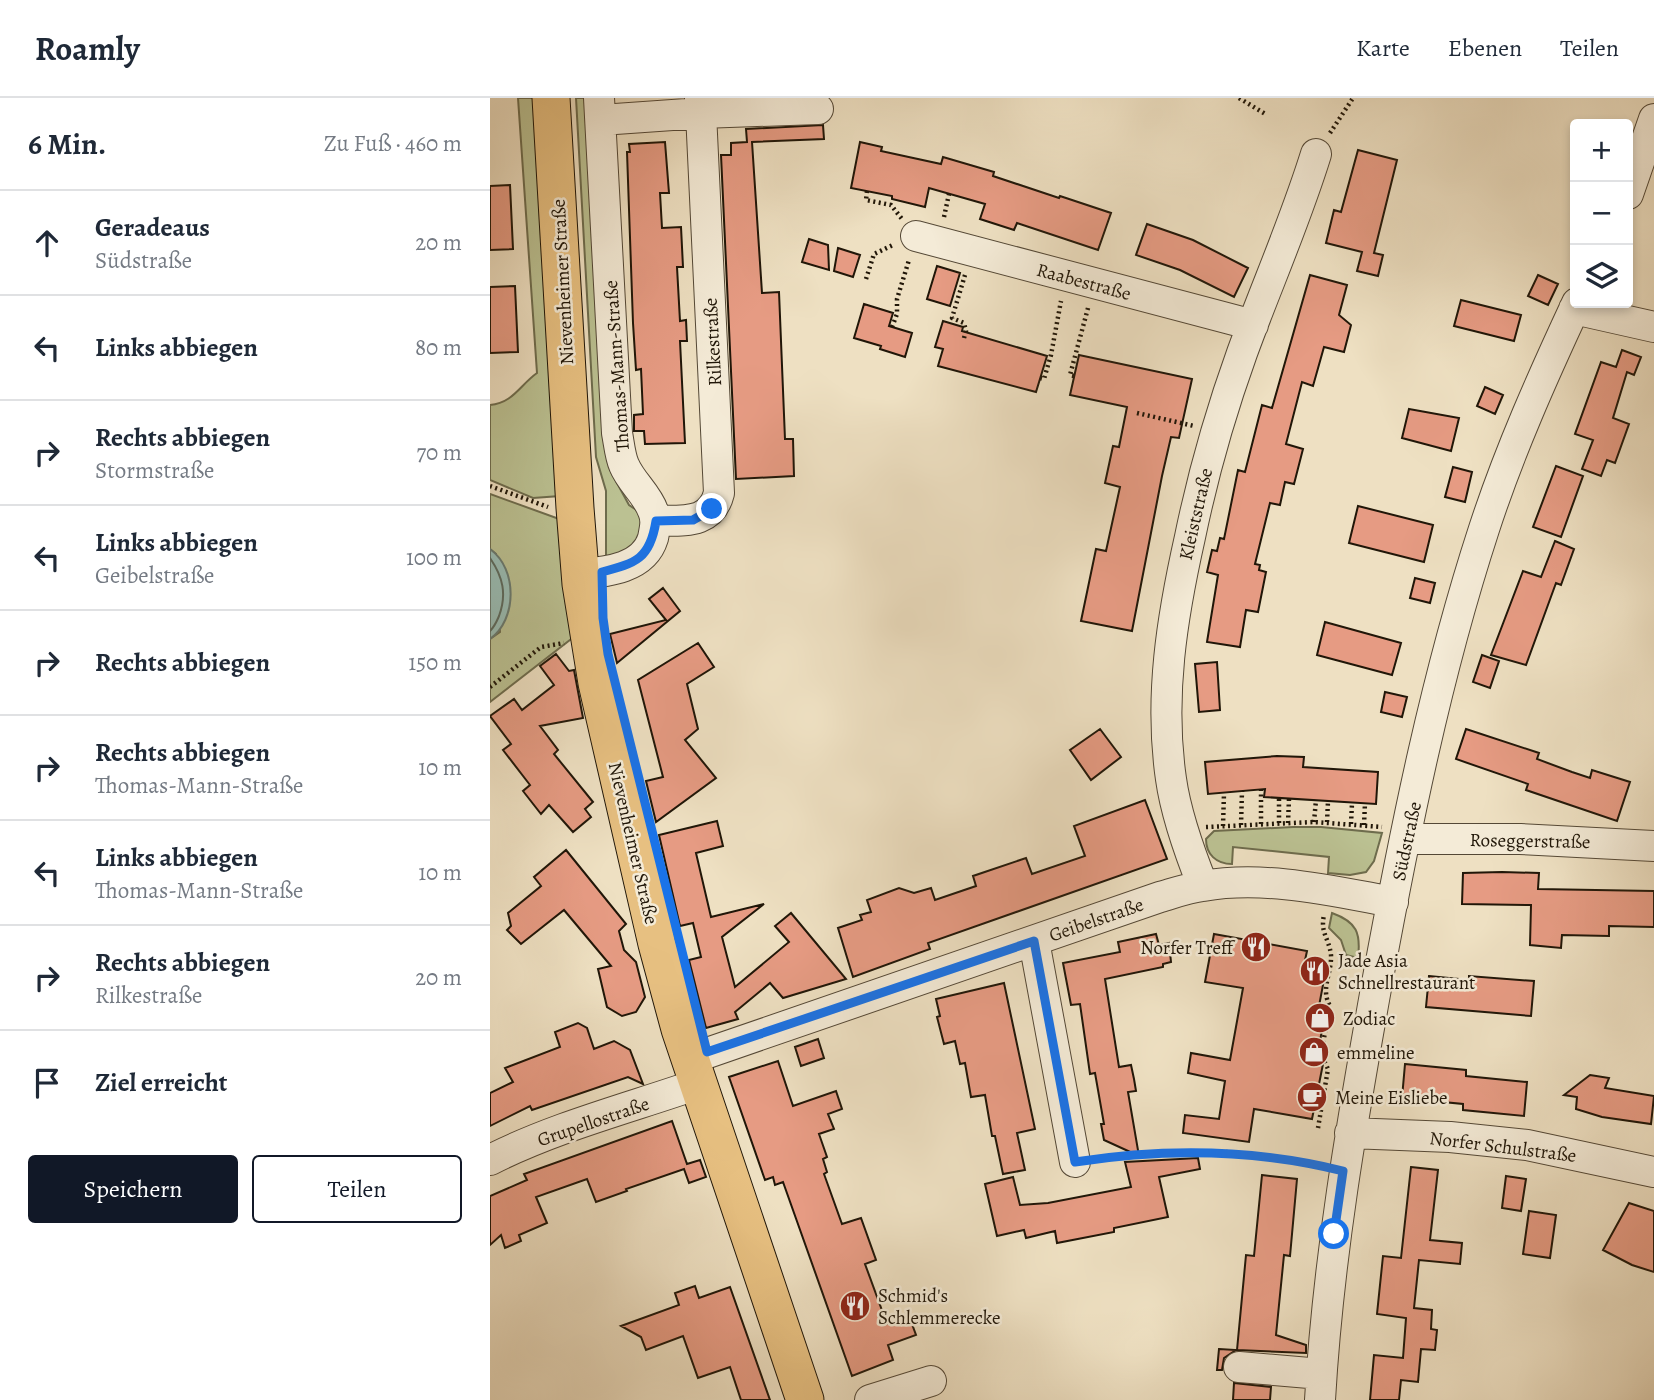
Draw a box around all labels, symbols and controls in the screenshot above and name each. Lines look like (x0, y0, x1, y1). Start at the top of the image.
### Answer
text: Roamly (35, 26, 140, 71)
text: Karte (1356, 32, 1410, 64)
text: Ebenen (1448, 32, 1522, 64)
text: Teilen (1560, 32, 1619, 64)
map controls (1570, 119, 1633, 308)
button: + (1570, 119, 1633, 182)
text: 6 Min. (28, 124, 106, 164)
text: Zu Fuß · 460 m (324, 128, 462, 159)
button: − (1570, 182, 1633, 245)
street label: Nievenheimer Straße (546, 198, 580, 365)
text: Geradeaus (95, 210, 210, 245)
icon: ahead (28, 224, 66, 262)
text: 20 m (415, 227, 462, 258)
text: Südstraße (95, 245, 192, 276)
button: layers (1570, 245, 1633, 308)
street label: Raabestraße (1034, 257, 1134, 307)
street label: Thomas-Mann-Straße (598, 279, 636, 453)
street label: Rilkestraße (698, 297, 728, 387)
icon: left (28, 329, 66, 367)
text: Links abbiegen (95, 330, 258, 365)
text: 80 m (415, 332, 462, 363)
text: Rechts abbiegen (95, 420, 270, 455)
icon: right (28, 434, 66, 472)
text: 70 m (416, 437, 462, 468)
text: Stormstraße (95, 455, 214, 486)
street label: Kleiststraße (1173, 466, 1219, 563)
route end (696, 493, 727, 524)
text: Links abbiegen (95, 525, 258, 560)
icon: left (28, 539, 66, 577)
text: 100 m (406, 542, 462, 573)
text: Geibelstraße (95, 560, 214, 591)
icon: right (28, 644, 66, 682)
text: Rechts abbiegen (95, 645, 270, 680)
text: 150 m (408, 647, 462, 678)
text: Rechts abbiegen (95, 735, 270, 770)
icon: right (28, 749, 66, 787)
text: 10 m (418, 752, 462, 783)
street label: Nievenheimer Straße (602, 760, 664, 927)
text: Thomas-Mann-Straße (95, 770, 303, 801)
street label: Südstraße (1386, 799, 1428, 883)
street label: Roseggerstraße (1469, 827, 1591, 855)
text: Links abbiegen (95, 840, 258, 875)
icon: left (28, 854, 66, 892)
text: 10 m (418, 857, 462, 888)
text: Thomas-Mann-Straße (95, 875, 303, 906)
street label: Geibelstraße (1045, 892, 1147, 948)
restaurant icon: Norfer Treff (1239, 930, 1273, 964)
place label: Norfer Treff (1140, 935, 1236, 961)
text: Rechts abbiegen (95, 945, 270, 980)
place label: Jade Asia Schnellrestaurant (1338, 948, 1475, 996)
restaurant icon: Jade Asia Schnellrestaurant (1298, 954, 1332, 988)
icon: right (28, 959, 66, 997)
text: 20 m (415, 962, 462, 993)
text: Rilkestraße (95, 980, 202, 1011)
shop icon: Zodiac (1303, 1001, 1337, 1035)
place label: Zodiac (1343, 1006, 1395, 1032)
shop icon: emmeline (1297, 1035, 1331, 1069)
place label: emmeline (1337, 1040, 1415, 1066)
icon: arrive (28, 1064, 66, 1102)
text: Ziel erreicht (95, 1065, 228, 1100)
cafe icon: Meine Eisliebe (1295, 1080, 1329, 1114)
place label: Meine Eisliebe (1335, 1085, 1448, 1111)
street label: Grupellostraße (534, 1091, 653, 1153)
street label: Norfer Schulstraße (1428, 1125, 1578, 1169)
button: Speichern (28, 1155, 238, 1223)
button: Teilen (252, 1155, 462, 1223)
route start (1318, 1218, 1349, 1249)
place label: Schmid's Schlemmerecke (878, 1283, 1000, 1331)
restaurant icon: Schmid's Schlemmerecke (838, 1289, 872, 1323)

